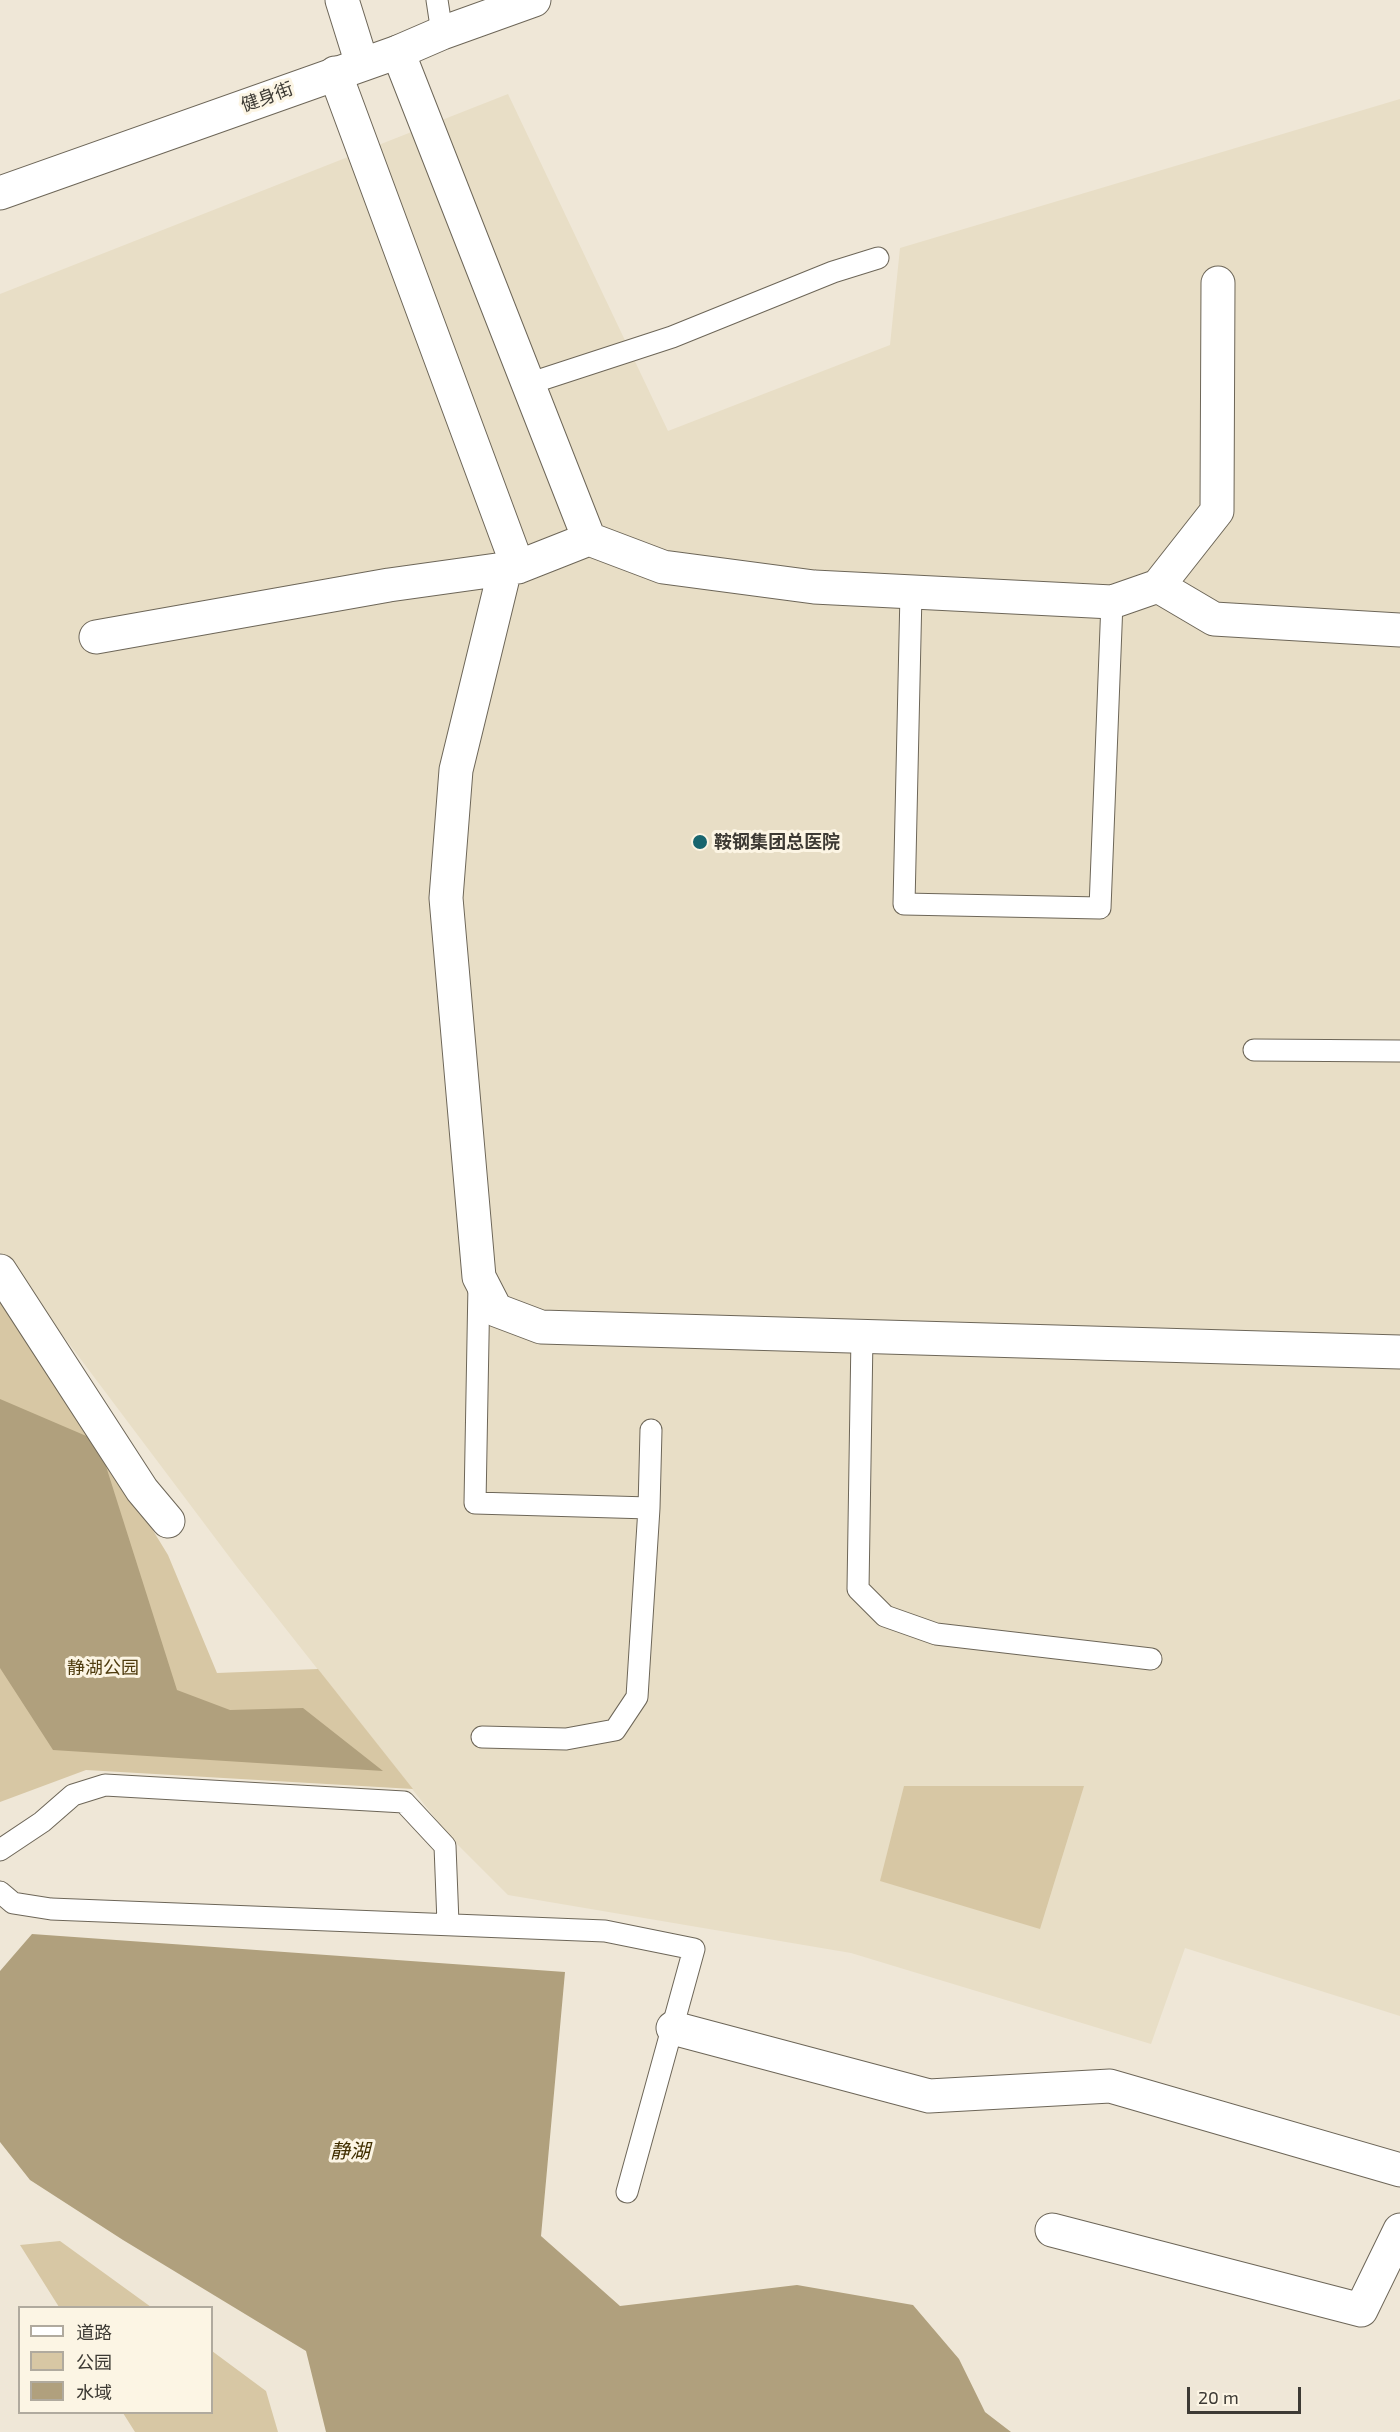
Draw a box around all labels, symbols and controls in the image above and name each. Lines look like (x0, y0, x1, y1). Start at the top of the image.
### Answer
street label: 健身街 (238, 78, 296, 116)
place label: 鞍钢集团总医院 (714, 831, 840, 853)
marker: 鞍钢集团总医院 (691, 833, 709, 851)
park label: 静湖公园 (67, 1657, 139, 1679)
water label: 静湖 (330, 2139, 370, 2163)
legend (18, 2306, 213, 2414)
text: 道路 (76, 2321, 112, 2343)
text: 公园 (76, 2351, 112, 2373)
scale bar (1190, 2375, 1304, 2413)
text: 水域 (76, 2381, 112, 2403)
text: 20 m (1198, 2386, 1239, 2408)

